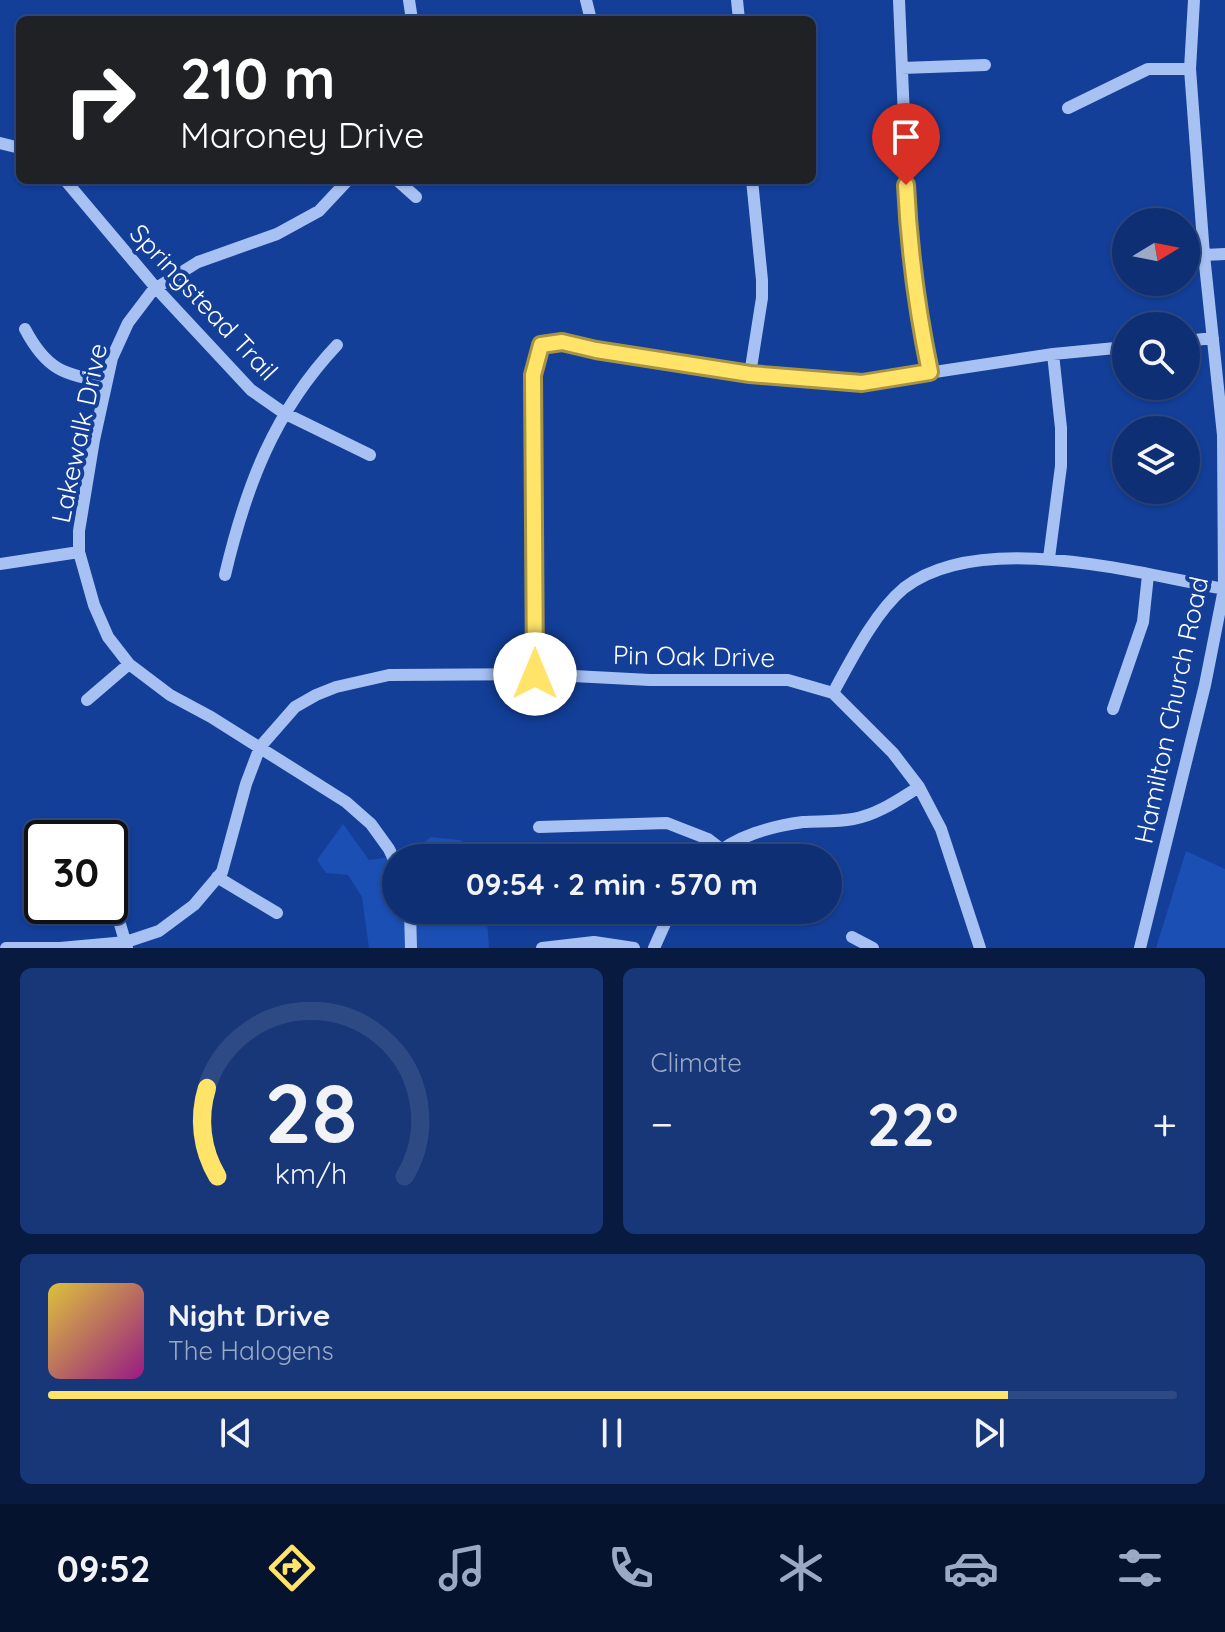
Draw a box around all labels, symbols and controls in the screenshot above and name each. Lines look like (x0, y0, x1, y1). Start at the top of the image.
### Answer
text: 210 m (180, 43, 335, 113)
icon: right (48, 48, 152, 152)
pin (872, 103, 940, 185)
text: Maroney Drive (180, 112, 424, 157)
icon: arrive (884, 115, 928, 159)
north arrow (1112, 208, 1200, 296)
map controls (1112, 208, 1200, 504)
street label: Springstead Trail (123, 217, 285, 387)
button: search (1112, 312, 1200, 400)
street label: Lakewalk Drive (44, 340, 114, 526)
button: layers (1112, 416, 1200, 504)
street label: Hamilton Church Road (1127, 574, 1215, 846)
position arrow (493, 632, 577, 716)
street label: Pin Oak Drive (612, 638, 776, 674)
speed limit sign: 30 (24, 820, 128, 924)
text: 09:54 · 2 min · 570 m (466, 865, 758, 903)
text: Climate (651, 1046, 742, 1079)
text: 28 (265, 1060, 358, 1164)
text: 22° (867, 1086, 959, 1161)
text: − (651, 1096, 673, 1151)
text: + (1152, 1096, 1177, 1151)
text: km/h (275, 1155, 348, 1191)
text: Night Drive (168, 1296, 330, 1334)
text: The Halogens (168, 1334, 334, 1367)
icon: previous (214, 1411, 258, 1455)
icon: pause (590, 1411, 634, 1455)
icon: next (967, 1411, 1011, 1455)
icon: directions (264, 1540, 320, 1596)
icon: music (434, 1540, 490, 1596)
icon: phone (603, 1540, 659, 1596)
icon: climate (773, 1540, 829, 1596)
icon: car (943, 1540, 999, 1596)
icon: filters (1112, 1540, 1168, 1596)
text: 09:52 (57, 1546, 150, 1591)

